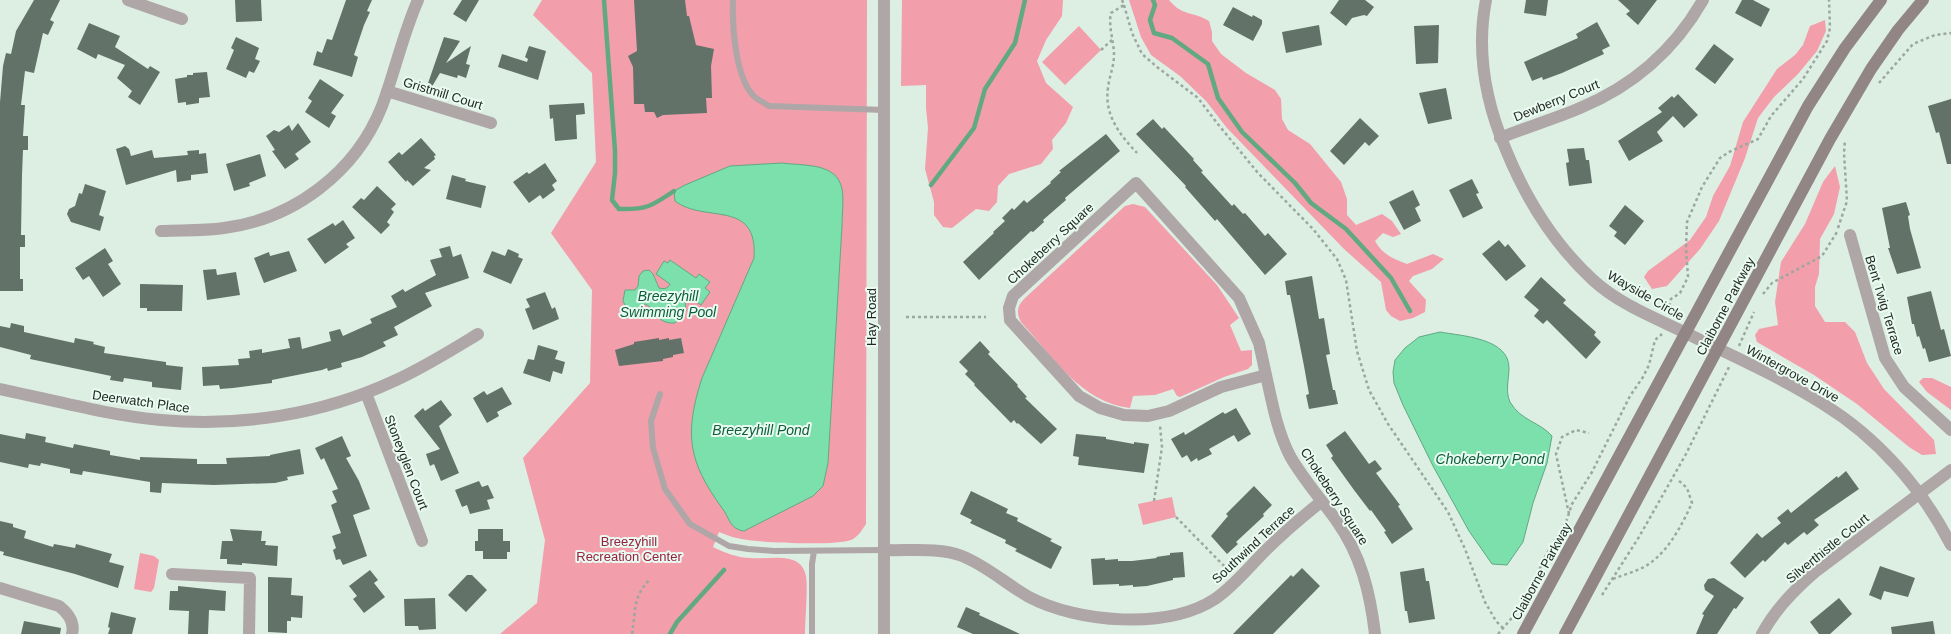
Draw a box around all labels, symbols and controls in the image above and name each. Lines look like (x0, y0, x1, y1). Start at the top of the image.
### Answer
street label: Gristmill Court (401, 74, 485, 113)
street label: Dewberry Court (1511, 76, 1602, 124)
street label: Chokeberry Square (1004, 199, 1097, 287)
street label: Bent Twig Terrace (1862, 253, 1907, 357)
street label: Claiborne Parkway (1693, 254, 1758, 358)
street label: Wayside Circle (1605, 267, 1687, 323)
water label: Breezyhill Swimming Pool (620, 288, 717, 320)
street label: Hay Road (864, 288, 879, 346)
street label: Wintergrove Drive (1744, 342, 1842, 405)
street label: Deerwatch Place (91, 387, 191, 416)
street label: Stoneyglen Court (382, 413, 432, 512)
water label: Breezyhill Pond (712, 422, 811, 438)
street label: Chokeberry Square (1298, 445, 1372, 548)
water label: Chokeberry Pond (1436, 451, 1546, 467)
street label: Southwind Terrace (1209, 502, 1298, 586)
street label: Silverthistle Court (1783, 510, 1872, 586)
street label: Claiborne Parkway (1508, 519, 1575, 623)
park label: Breezyhill Recreation Center (576, 534, 682, 564)

